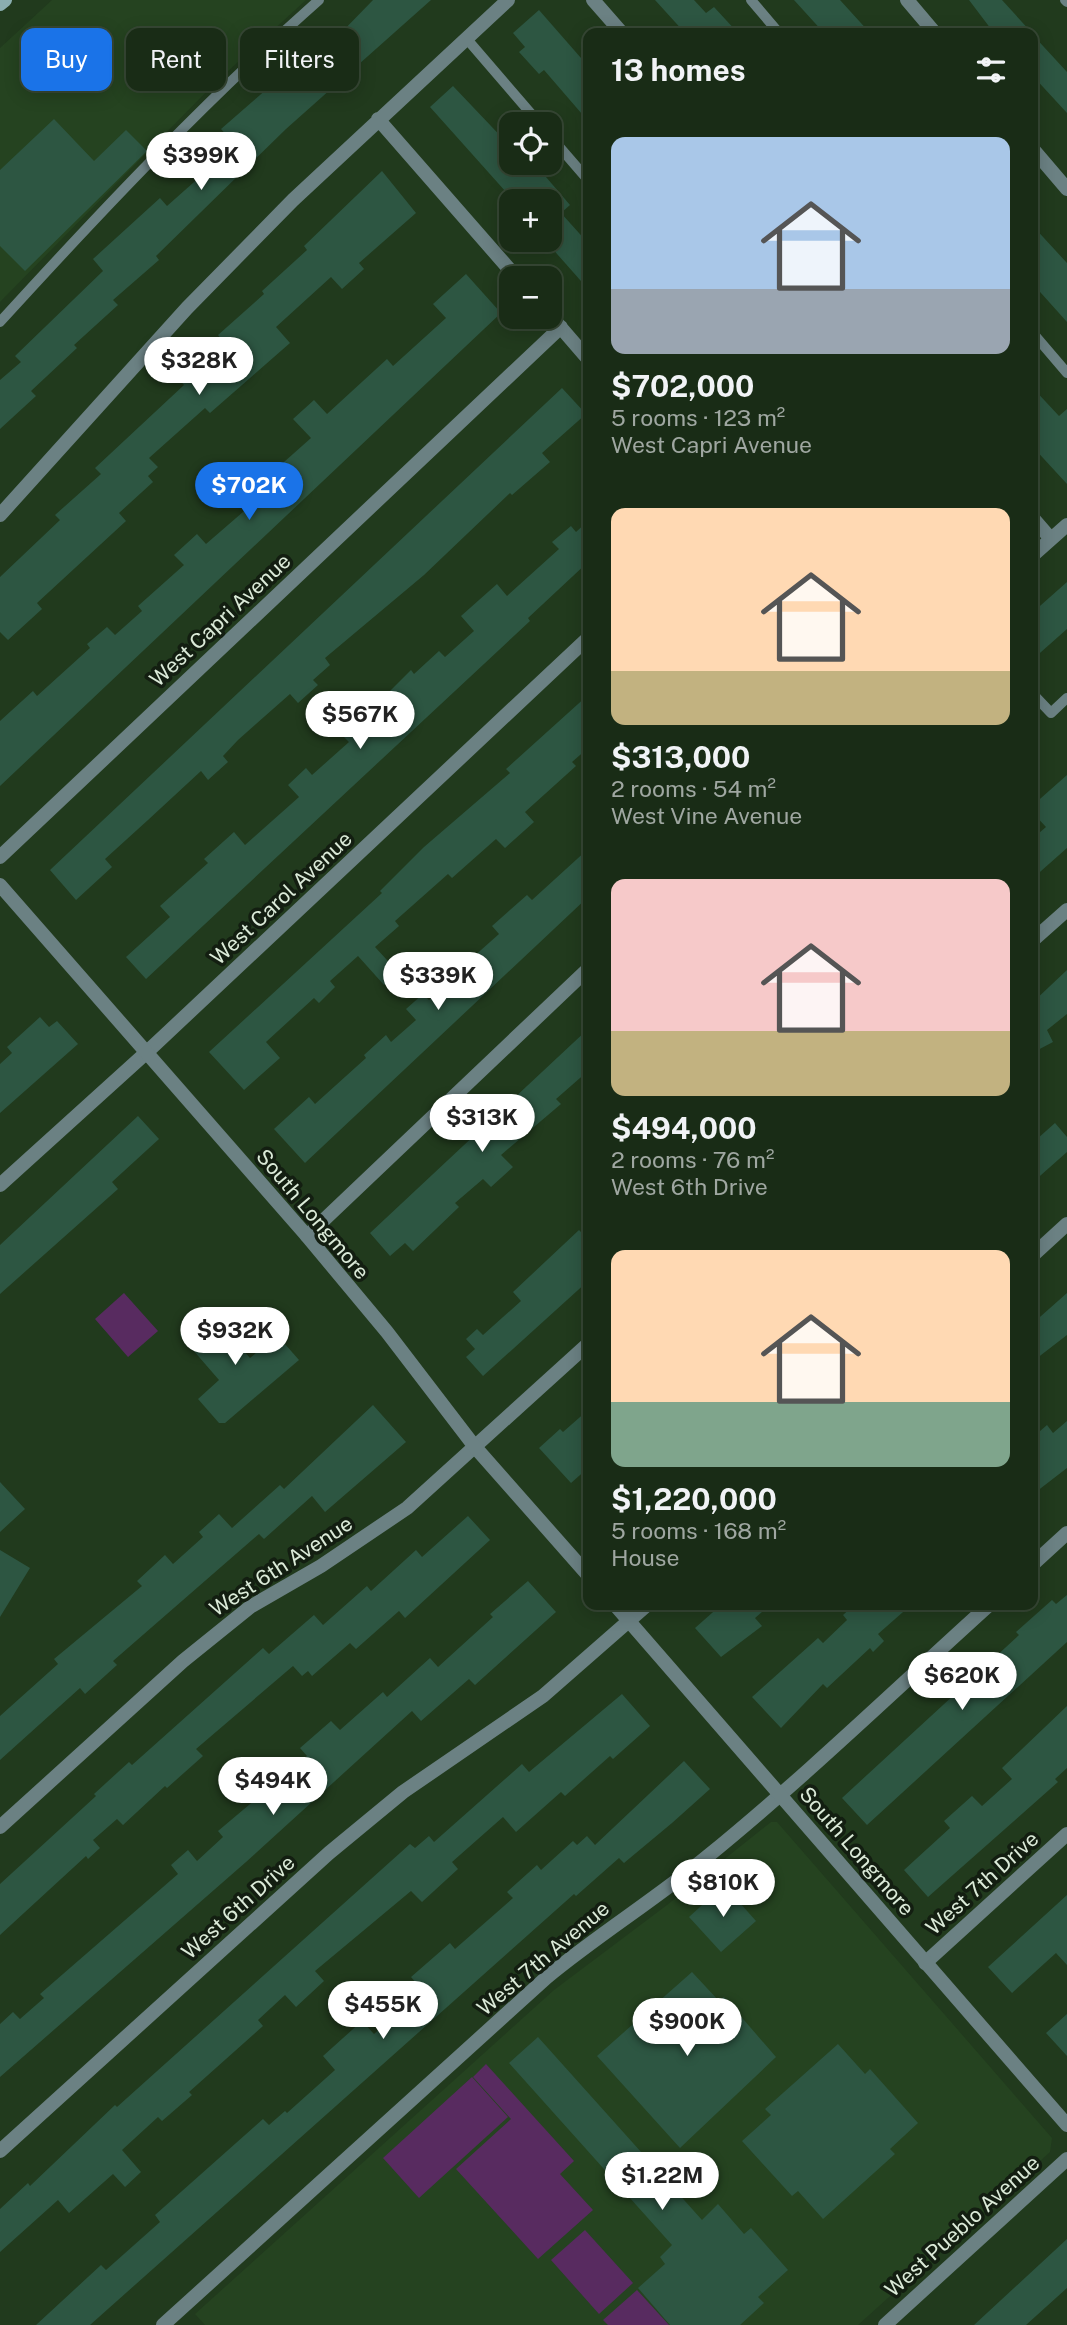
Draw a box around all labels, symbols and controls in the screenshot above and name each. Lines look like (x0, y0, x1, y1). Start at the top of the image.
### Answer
chip: Buy (21, 28, 112, 91)
chip: Rent (126, 28, 226, 91)
chip: Filters (240, 28, 359, 91)
icon: filters (972, 51, 1010, 89)
text: 13 homes (611, 52, 746, 88)
map controls (499, 112, 562, 329)
button: locate (499, 112, 562, 175)
pin: $399K (152, 132, 250, 192)
text: $399K (162, 141, 240, 168)
icon: home (748, 183, 874, 309)
button: + (499, 189, 562, 252)
button: − (499, 266, 562, 329)
pin: $328K (150, 338, 248, 397)
text: $328K (160, 346, 238, 373)
text: $702,000 (611, 368, 754, 404)
text: 5 rooms · 123 m² (611, 404, 785, 431)
text: West Capri Avenue (611, 431, 812, 458)
pin: $702K (200, 462, 298, 522)
text: $702K (211, 471, 287, 498)
street label: West Capri Avenue (144, 548, 296, 692)
icon: home (748, 554, 874, 680)
pin: $567K (311, 692, 409, 751)
text: $567K (322, 700, 398, 727)
text: $313,000 (611, 739, 750, 775)
text: 2 rooms · 54 m² (611, 775, 776, 802)
text: West Vine Avenue (611, 802, 802, 829)
street label: West Carol Avenue (205, 826, 357, 970)
icon: home (748, 925, 874, 1051)
pin: $339K (389, 953, 487, 1012)
text: $339K (399, 961, 477, 988)
pin: $313K (433, 1094, 531, 1154)
text: $313K (446, 1103, 518, 1130)
text: $494,000 (611, 1110, 757, 1146)
street label: South Longmore (251, 1144, 375, 1284)
text: 2 rooms · 76 m² (611, 1146, 774, 1173)
text: West 6th Drive (611, 1173, 768, 1200)
icon: home (748, 1296, 874, 1422)
pin: $932K (186, 1308, 284, 1367)
text: $932K (196, 1316, 274, 1343)
text: $1,220,000 (611, 1481, 777, 1517)
street label: West 6th Avenue (205, 1511, 357, 1621)
text: 5 rooms · 168 m² (611, 1517, 786, 1544)
text: House (611, 1544, 679, 1571)
pin: $620K (913, 1652, 1011, 1712)
text: $620K (924, 1661, 1000, 1688)
pin: $494K (224, 1758, 322, 1817)
text: $494K (234, 1766, 312, 1793)
street label: South Longmore (794, 1782, 920, 1920)
street label: West 7th Drive (921, 1826, 1043, 1940)
street label: West 6th Drive (176, 1850, 300, 1964)
pin: $810K (674, 1860, 772, 1919)
text: $810K (687, 1868, 759, 1895)
street label: West 7th Avenue (472, 1895, 614, 2021)
pin: $455K (334, 1982, 432, 2041)
text: $455K (344, 1990, 422, 2017)
pin: $900K (638, 1998, 736, 2058)
text: $900K (649, 2007, 725, 2034)
street label: West Pueblo Avenue (880, 2150, 1044, 2302)
pin: $1.22M (605, 2152, 719, 2212)
text: $1.22M (621, 2161, 703, 2188)

